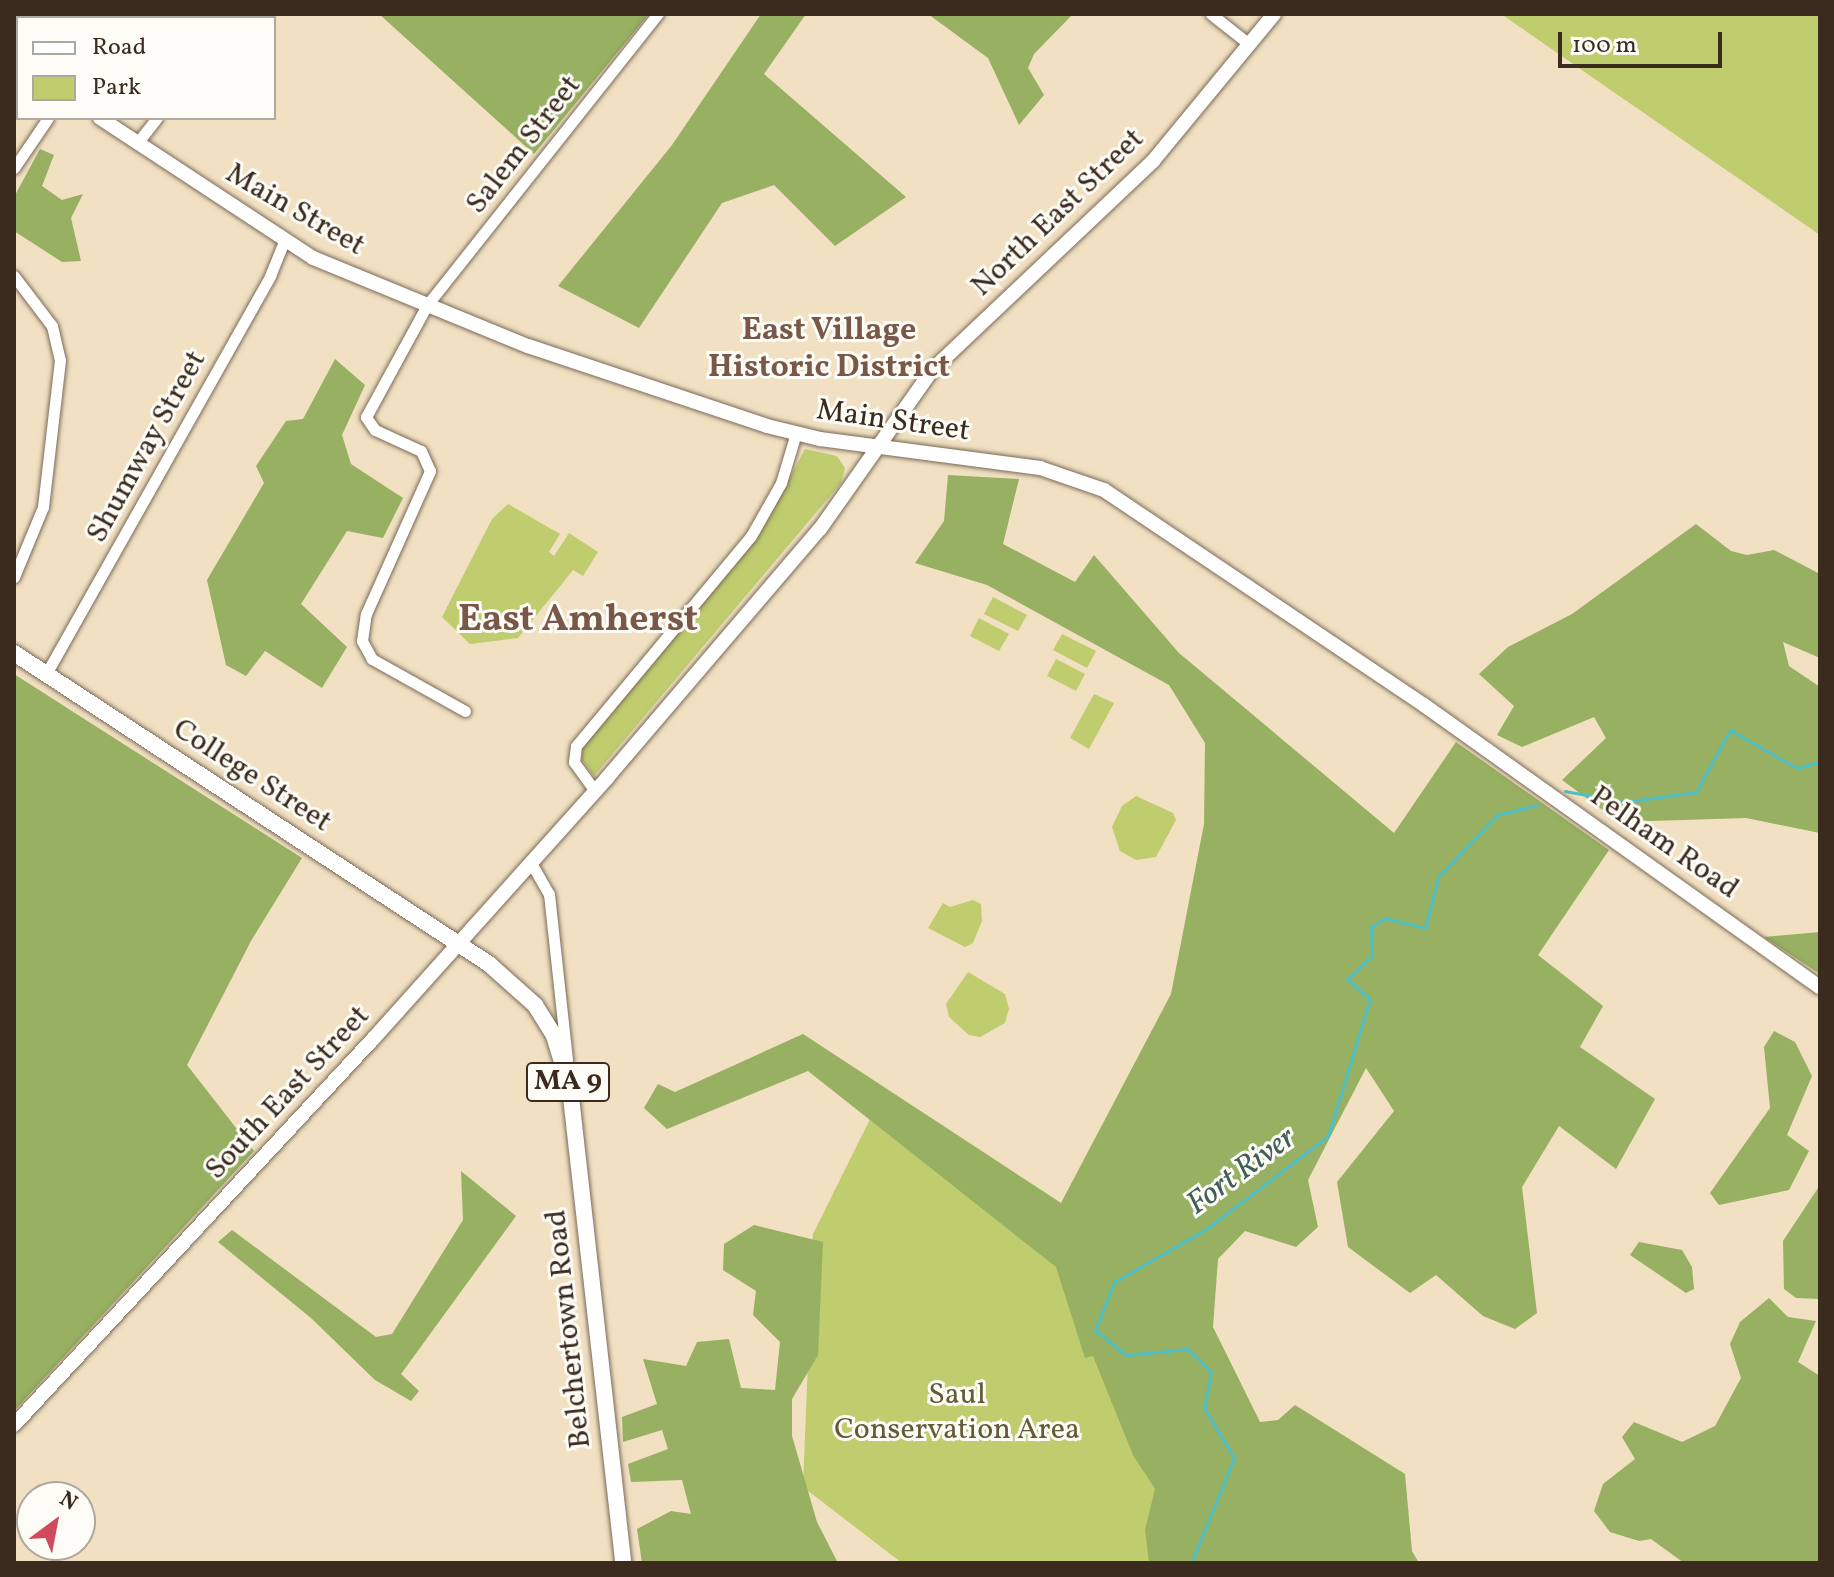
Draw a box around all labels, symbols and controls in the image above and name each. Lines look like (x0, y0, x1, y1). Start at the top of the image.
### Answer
legend (16, 16, 276, 120)
scale bar (1562, 16, 1726, 66)
text: 100 m (1572, 29, 1637, 63)
text: Road (92, 31, 146, 65)
street label: Salem Street (459, 69, 589, 221)
text: Park (92, 71, 141, 105)
street label: North East Street (964, 121, 1152, 305)
street label: Main Street (219, 156, 371, 264)
district label: East Village Historic District (708, 313, 950, 388)
street label: Shumway Street (79, 344, 215, 550)
street label: Main Street (814, 392, 972, 450)
district label: East Amherst (458, 598, 698, 644)
street label: College Street (166, 711, 338, 841)
street label: Pelham Road (1583, 779, 1745, 907)
street label: South East Street (198, 999, 378, 1187)
road number: MA 9 (524, 1058, 612, 1106)
water label: Fort River (1180, 1120, 1304, 1224)
street label: Belchertown Road (539, 1208, 599, 1450)
park label: Saul Conservation Area (834, 1377, 1080, 1448)
north arrow (16, 1481, 96, 1561)
text: N (53, 1485, 83, 1519)

